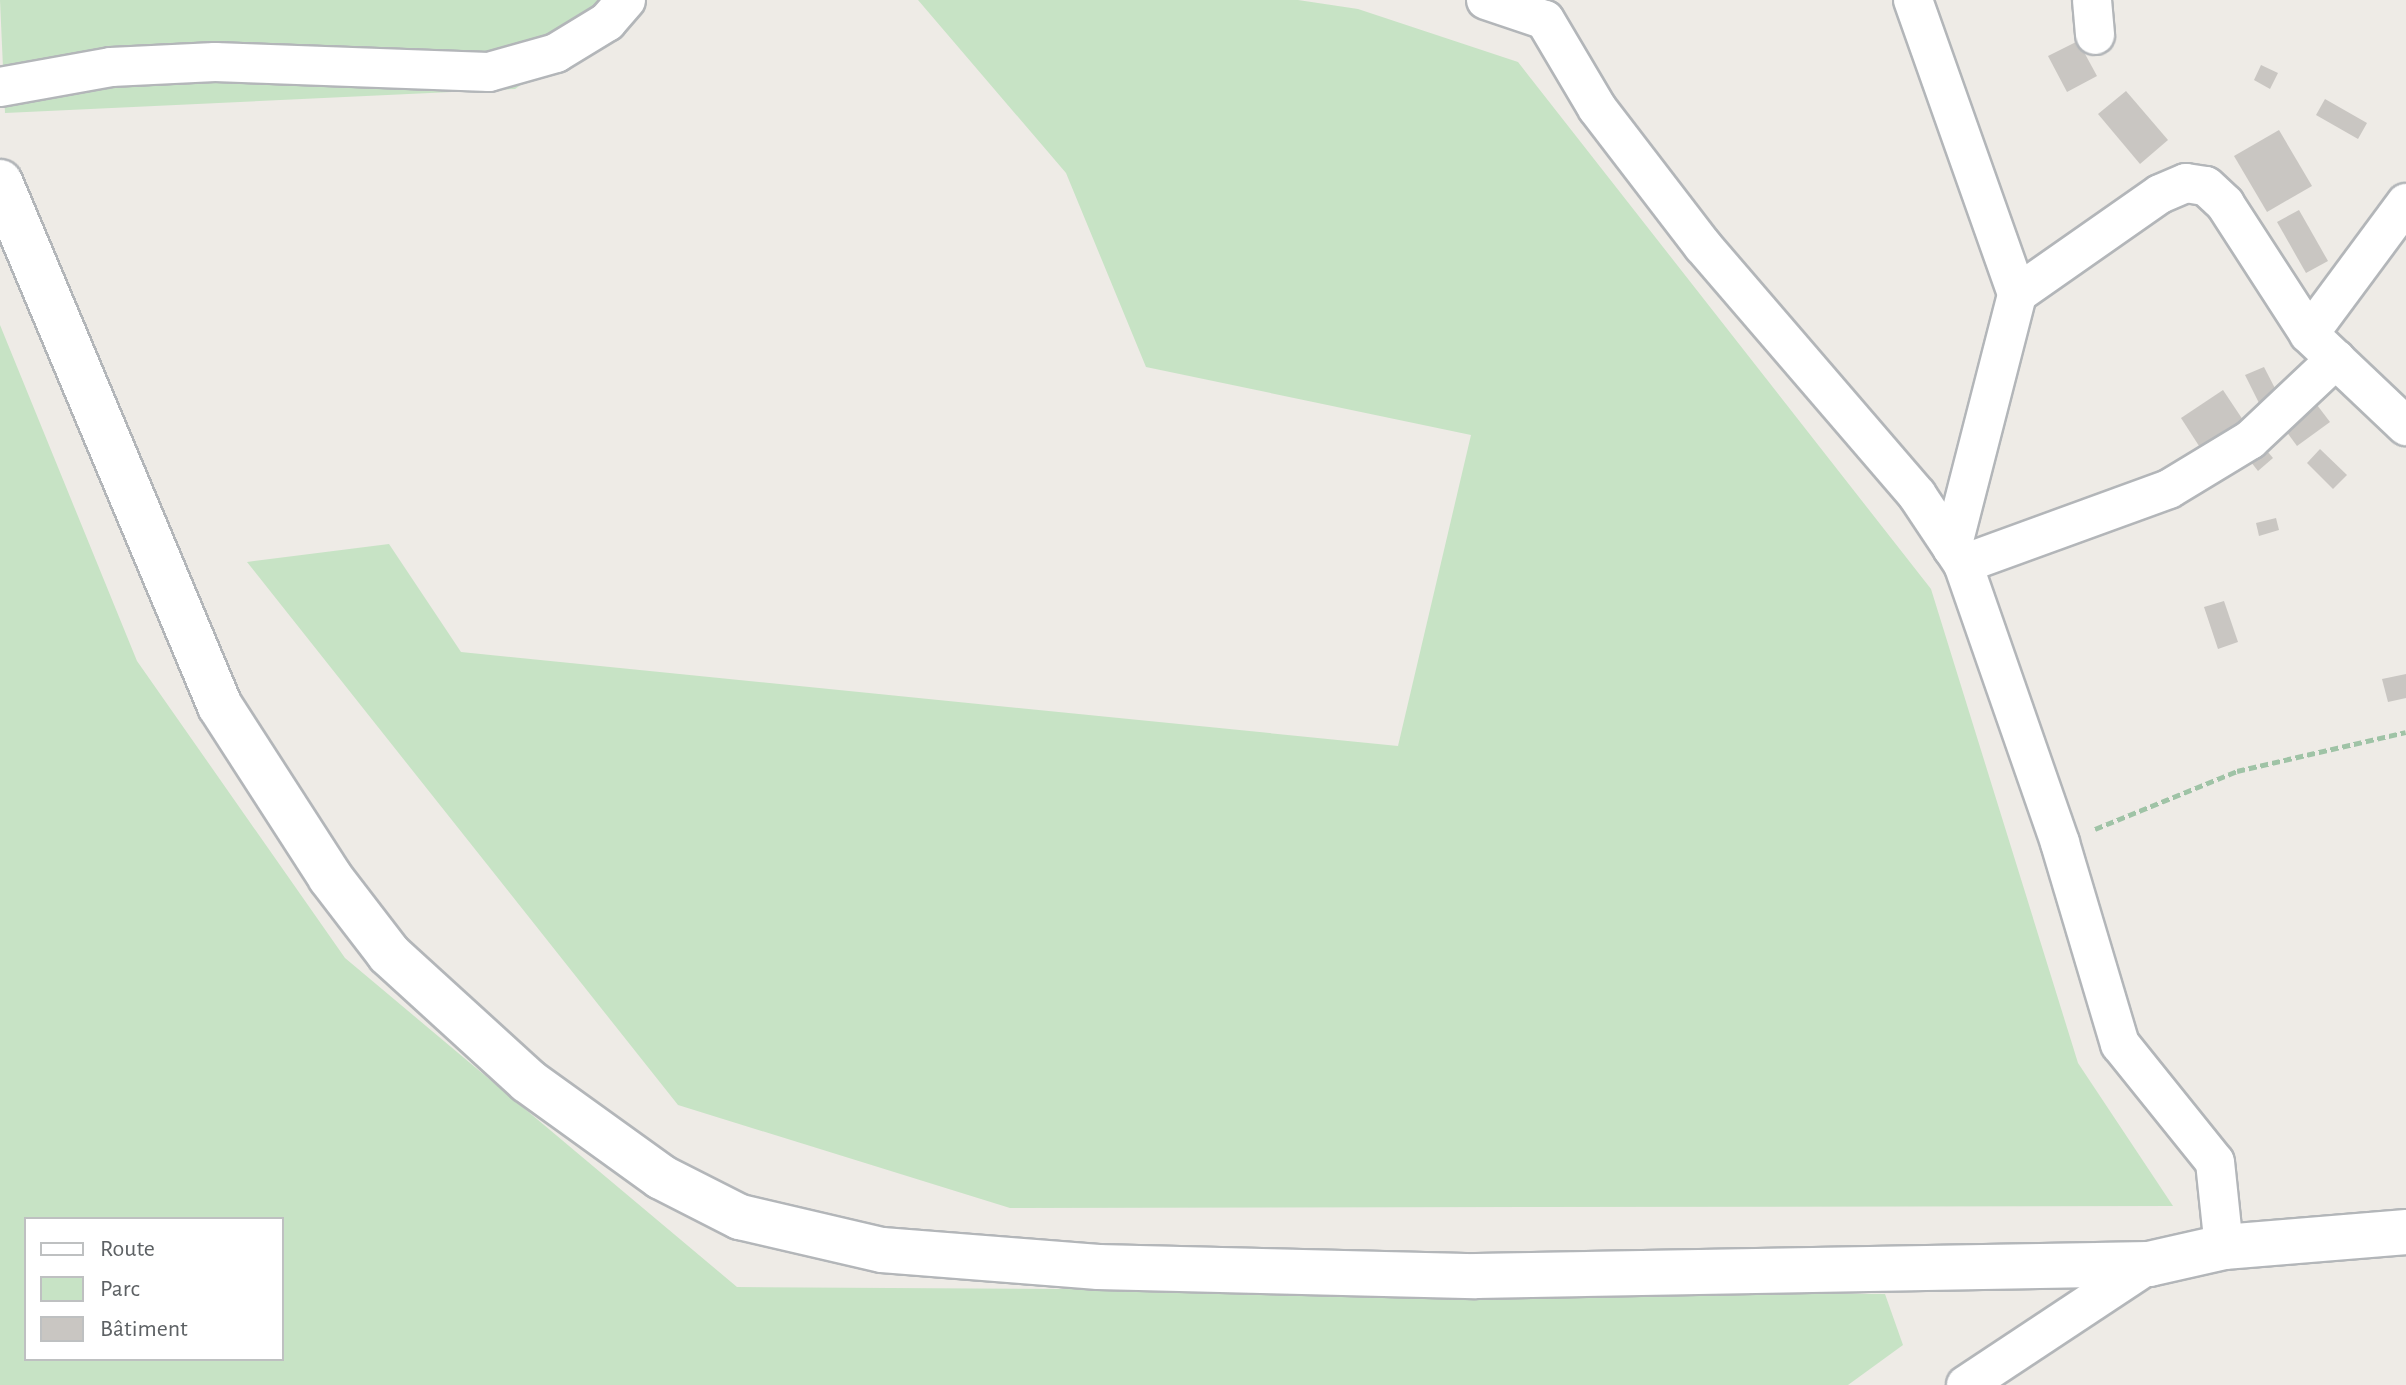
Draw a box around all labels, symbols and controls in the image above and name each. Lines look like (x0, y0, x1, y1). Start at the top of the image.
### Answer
legend (24, 1217, 284, 1361)
text: Route (100, 1237, 155, 1261)
text: Parc (100, 1277, 140, 1301)
text: Bâtiment (100, 1317, 188, 1341)

